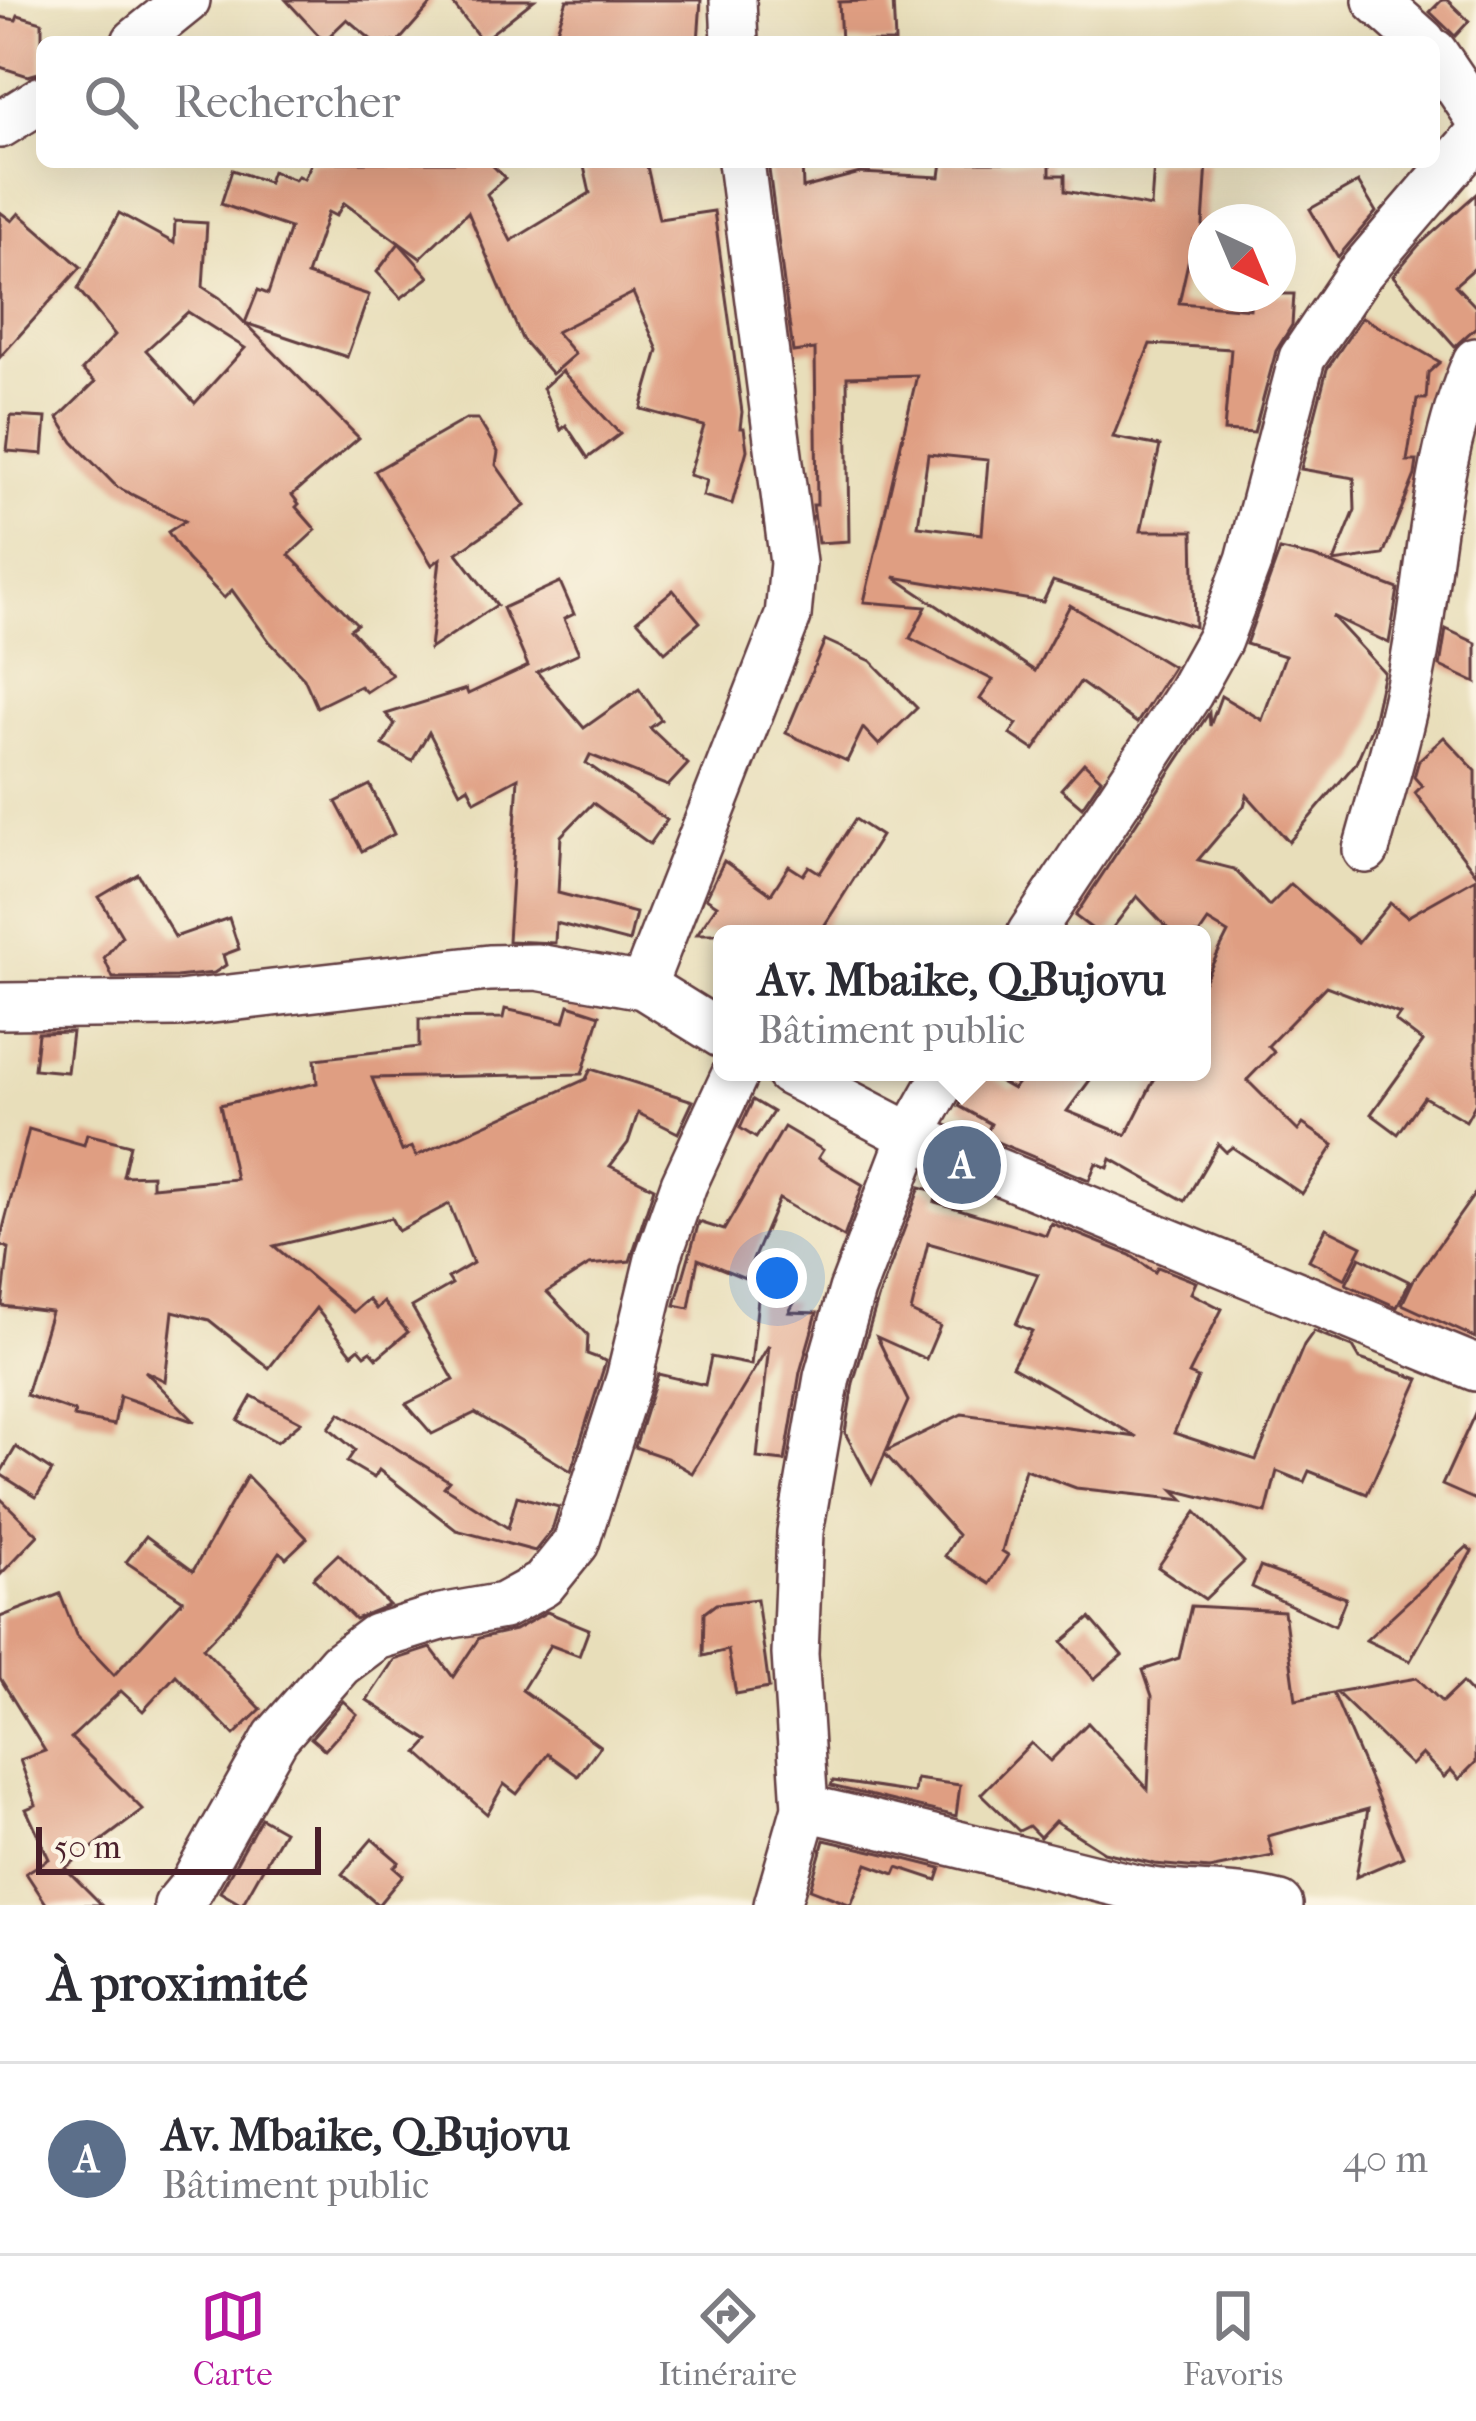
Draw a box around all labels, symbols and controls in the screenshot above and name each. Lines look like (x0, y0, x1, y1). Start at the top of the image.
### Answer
search box (36, 36, 1440, 168)
icon: search (78, 69, 144, 135)
text: Rechercher (174, 76, 400, 129)
north arrow (1188, 204, 1296, 312)
popup (713, 925, 1211, 1081)
text: Av. Mbaike, Q.Bujovu (758, 954, 1166, 1007)
text: Bâtiment public (758, 1007, 1025, 1053)
pin: A (923, 1120, 1001, 1210)
your location (747, 1248, 807, 1308)
scale bar (36, 1821, 321, 1874)
text: 50 m (54, 1828, 121, 1867)
text: À proximité (48, 1953, 308, 2013)
text: Av. Mbaike, Q.Bujovu (162, 2109, 570, 2162)
text: A (74, 2136, 100, 2182)
text: 40 m (1343, 2136, 1428, 2182)
text: Bâtiment public (162, 2162, 429, 2208)
tab: Carte (193, 2283, 273, 2394)
tab: Itinéraire (658, 2283, 797, 2394)
tab: Favoris (1183, 2283, 1283, 2394)

